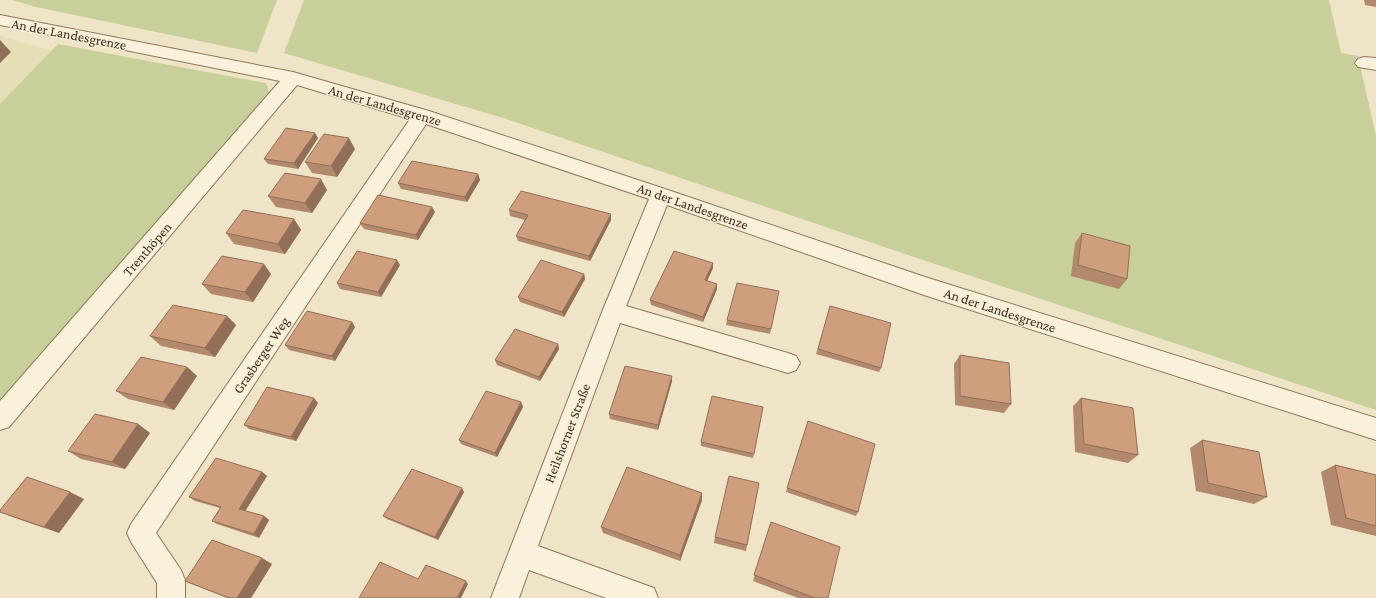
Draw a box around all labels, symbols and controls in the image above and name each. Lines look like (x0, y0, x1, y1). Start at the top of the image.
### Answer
street label: An der Landesgrenze (10, 15, 128, 53)
street label: An der Landesgrenze (327, 81, 443, 129)
street label: An der Landesgrenze (635, 179, 751, 233)
street label: Trenthöpen (119, 218, 175, 279)
street label: An der Landesgrenze (942, 284, 1058, 336)
street label: Grasberger Weg (229, 313, 293, 396)
street label: Heilshorner Straße (541, 381, 593, 485)

